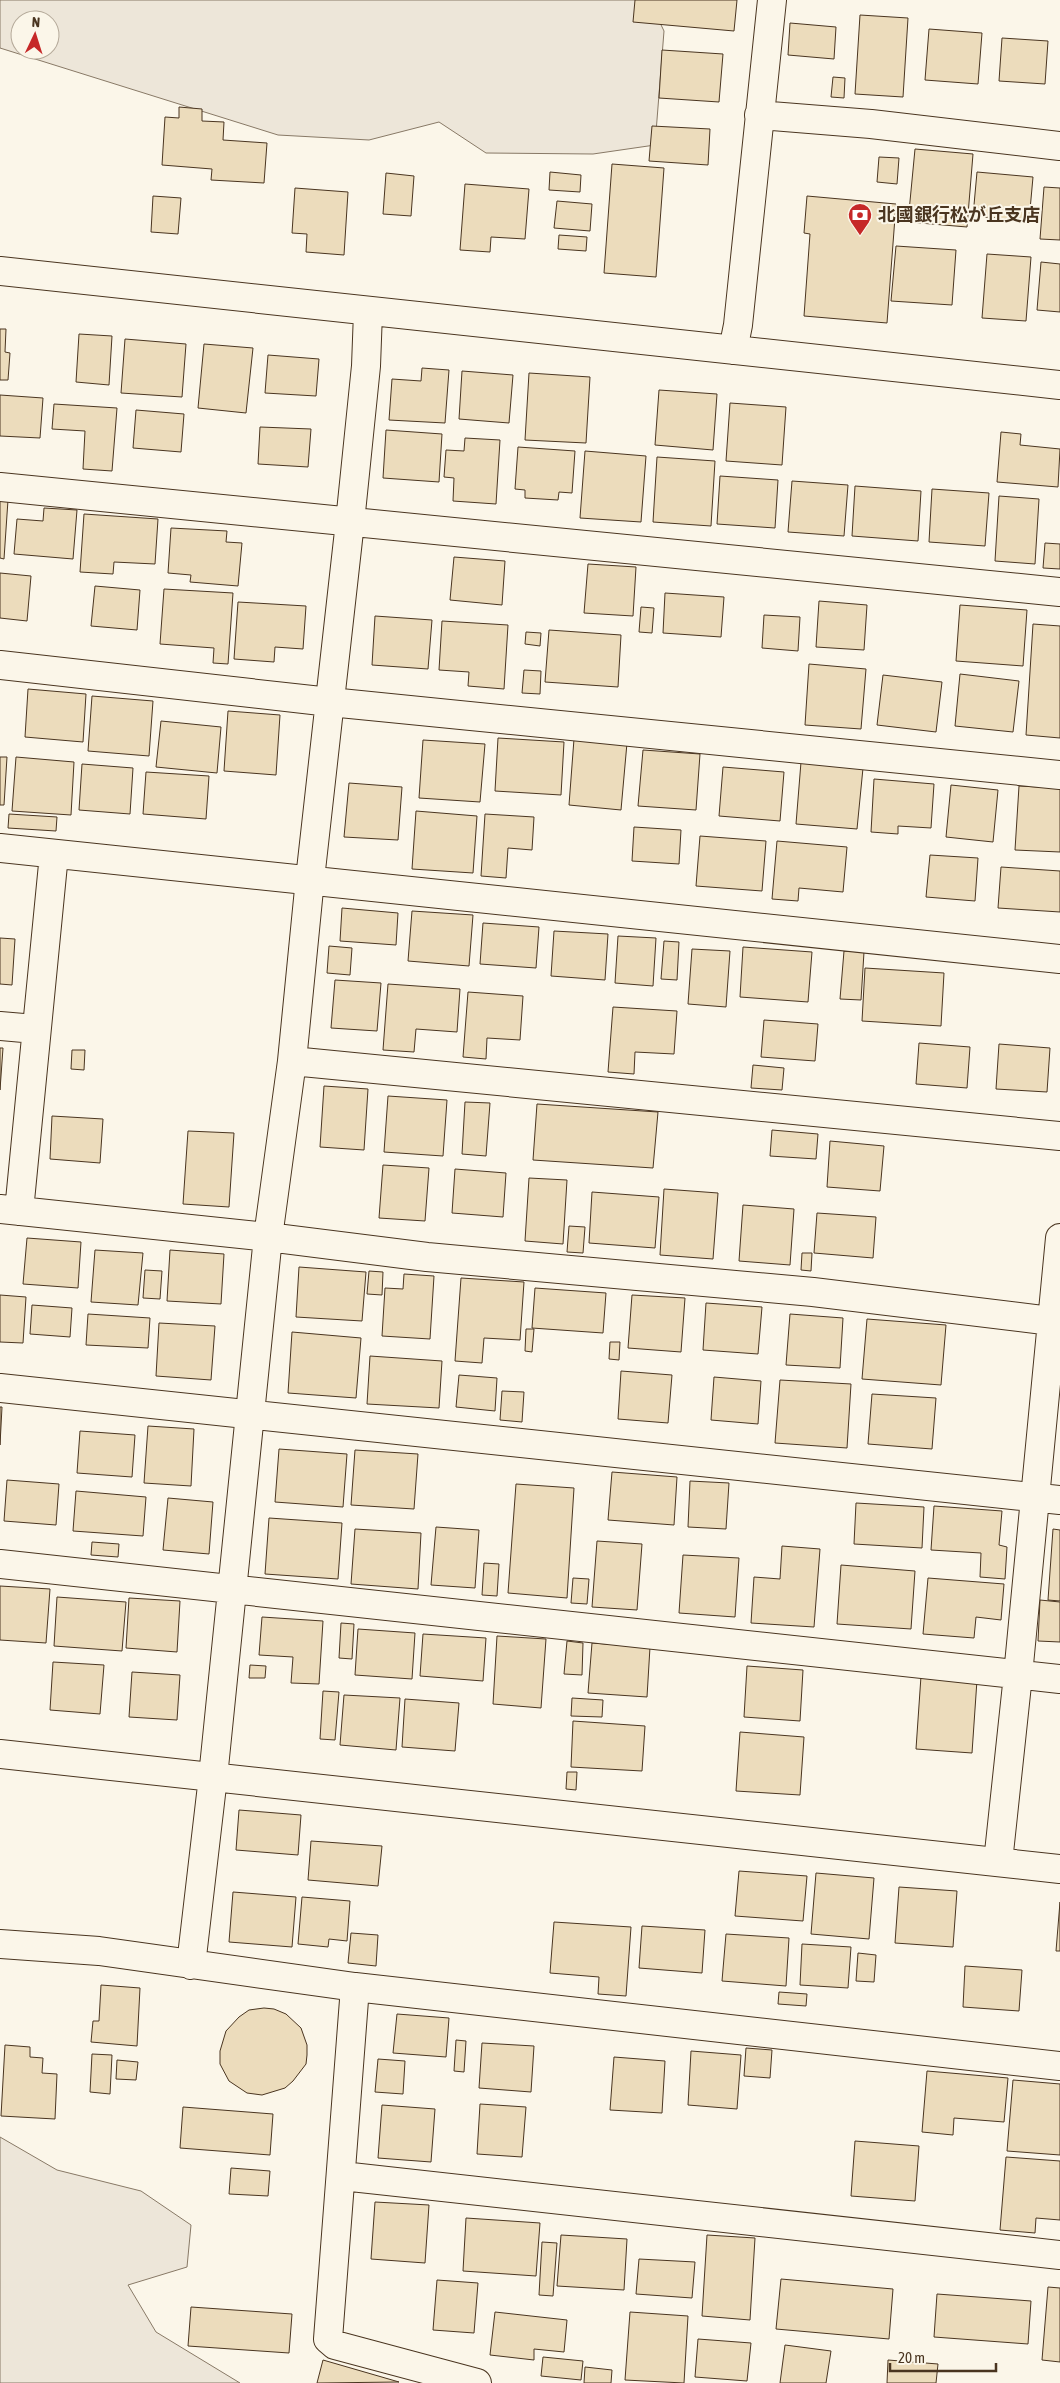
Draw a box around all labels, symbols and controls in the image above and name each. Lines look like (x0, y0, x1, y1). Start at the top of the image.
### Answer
north arrow (10, 10, 60, 60)
text: N (31, 14, 41, 30)
bank icon: 北國銀行松が丘支店 (847, 202, 873, 236)
place label: 北國銀行松が丘支店 (878, 204, 1040, 225)
scale bar (890, 2340, 996, 2372)
text: 20 m (898, 2349, 925, 2366)

